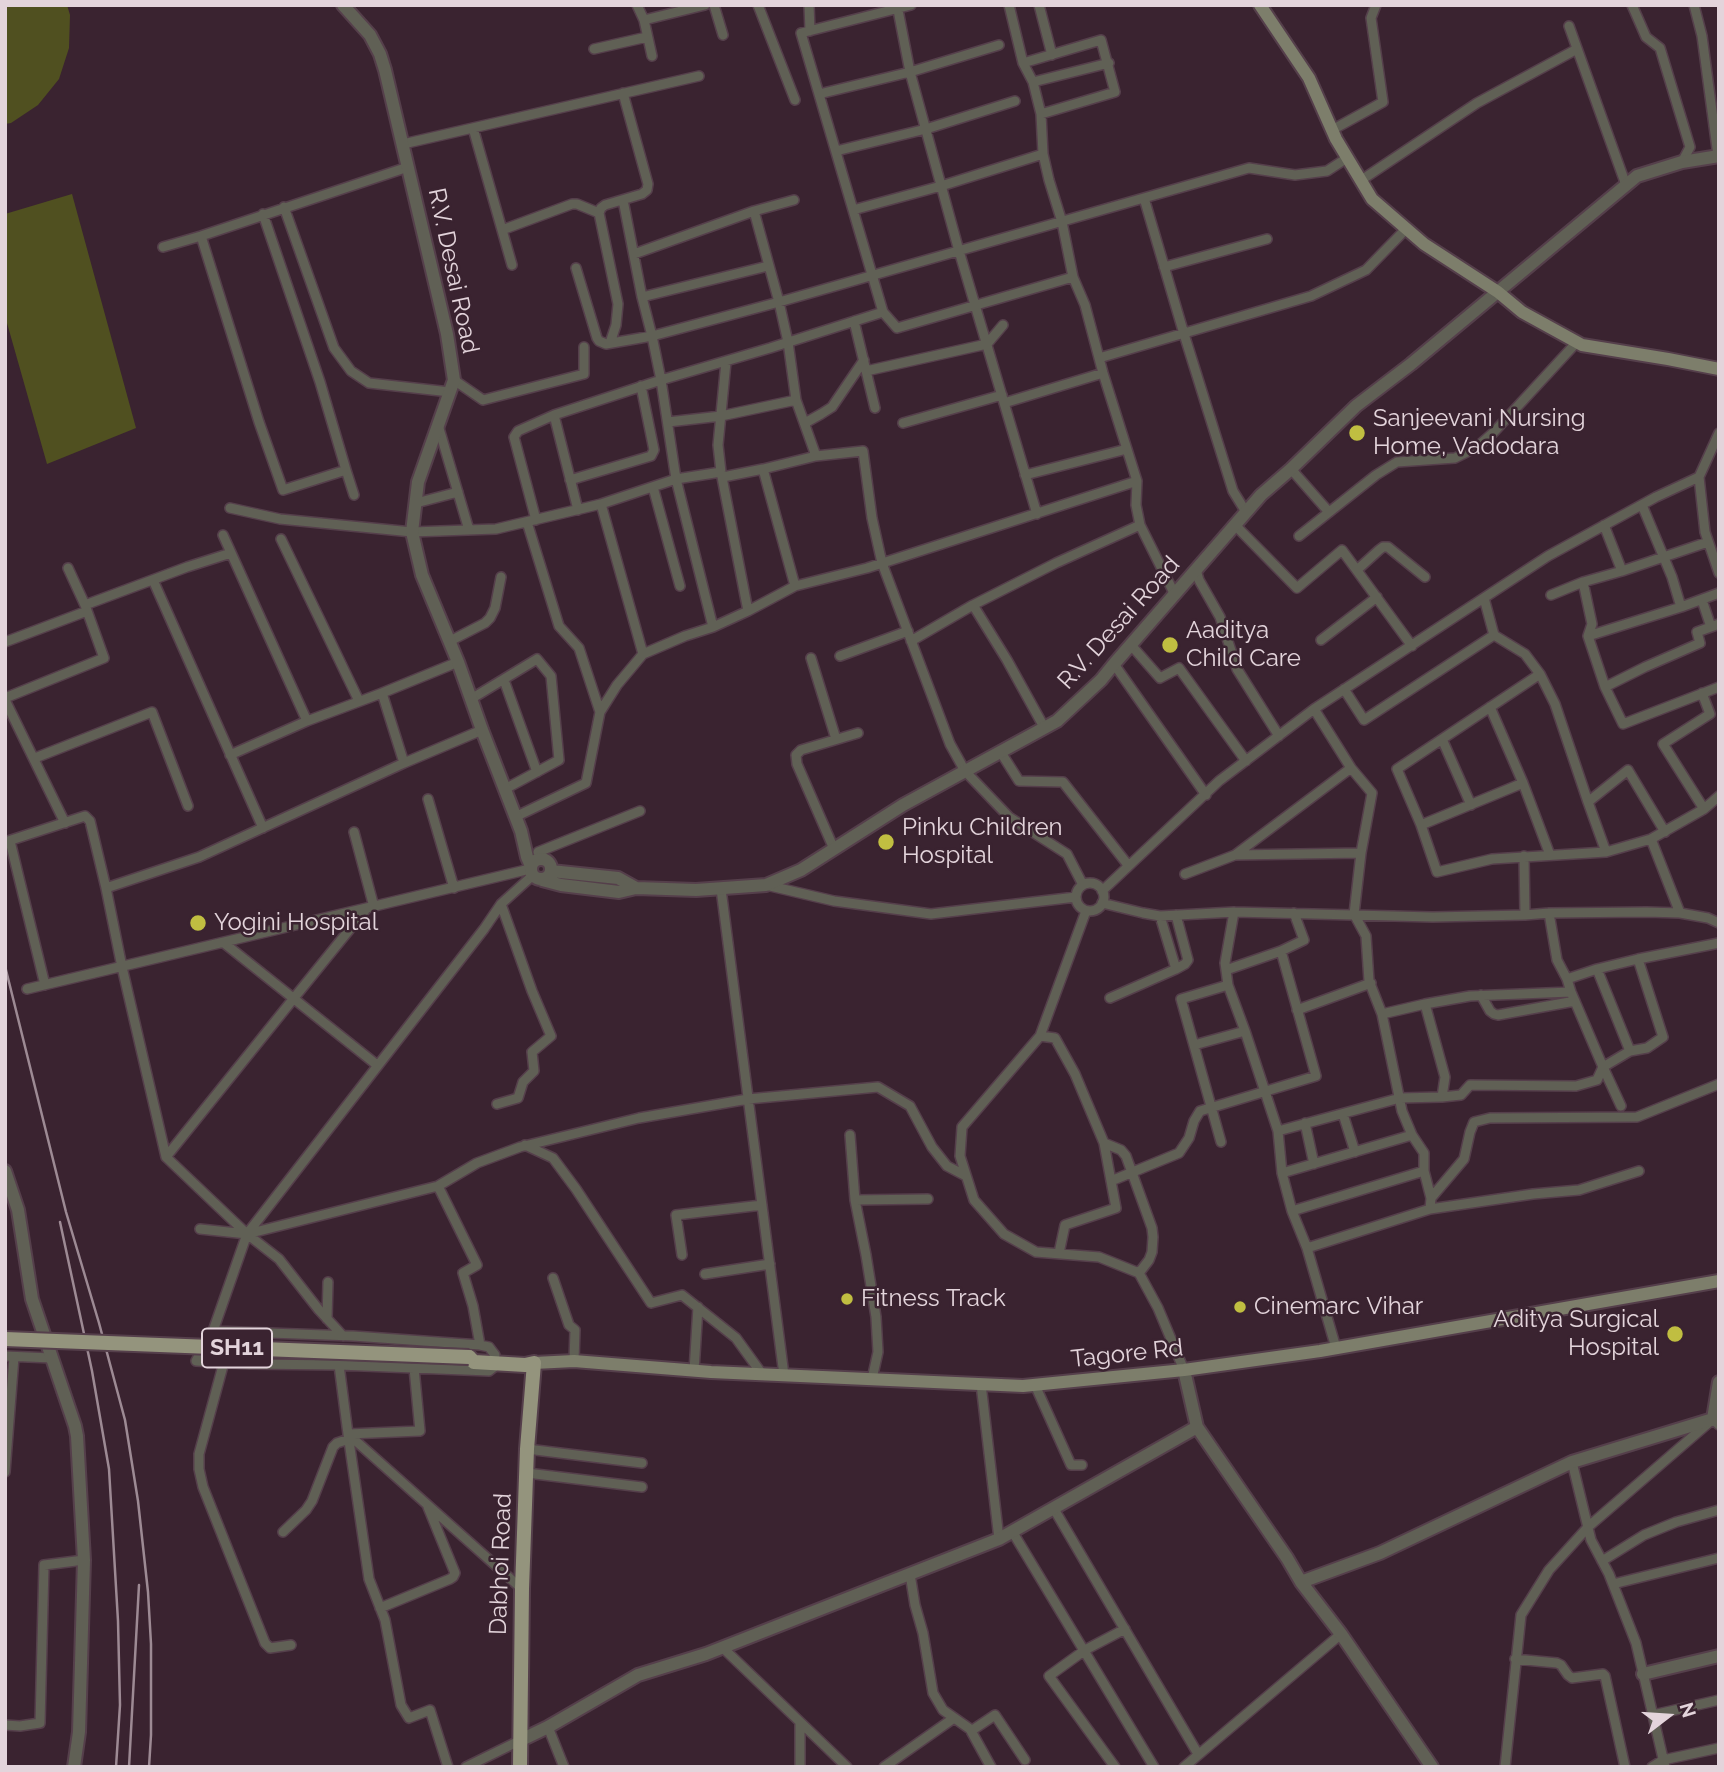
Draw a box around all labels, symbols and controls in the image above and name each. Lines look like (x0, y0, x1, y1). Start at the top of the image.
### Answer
street label: R.V. Desai Road (421, 186, 485, 356)
place label: Sanjeevani Nursing Home, Vadodara (1373, 405, 1586, 461)
marker: Sanjeevani Nursing Home, Vadodara (1347, 423, 1367, 443)
street label: R.V. Desai Road (1052, 551, 1186, 695)
place label: Aaditya Child Care (1186, 617, 1301, 673)
marker: Aaditya Child Care (1160, 635, 1180, 655)
place label: Pinku Children Hospital (902, 814, 1063, 870)
marker: Pinku Children Hospital (876, 832, 896, 852)
place label: Yogini Hospital (214, 909, 378, 937)
marker: Yogini Hospital (188, 913, 208, 933)
place label: Fitness Track (861, 1285, 1006, 1313)
marker: Fitness Track (839, 1291, 855, 1307)
place label: Cinemarc Vihar (1254, 1293, 1423, 1321)
marker: Cinemarc Vihar (1232, 1299, 1248, 1315)
place label: Aditya Surgical Hospital (1493, 1306, 1659, 1362)
marker: Aditya Surgical Hospital (1665, 1324, 1685, 1344)
road number: SH11 (202, 1329, 272, 1368)
street label: Tagore Rd (1069, 1334, 1185, 1374)
street label: Dabhoi Road (484, 1492, 518, 1636)
north arrow (1633, 1681, 1703, 1751)
text: N (1675, 1700, 1701, 1720)

